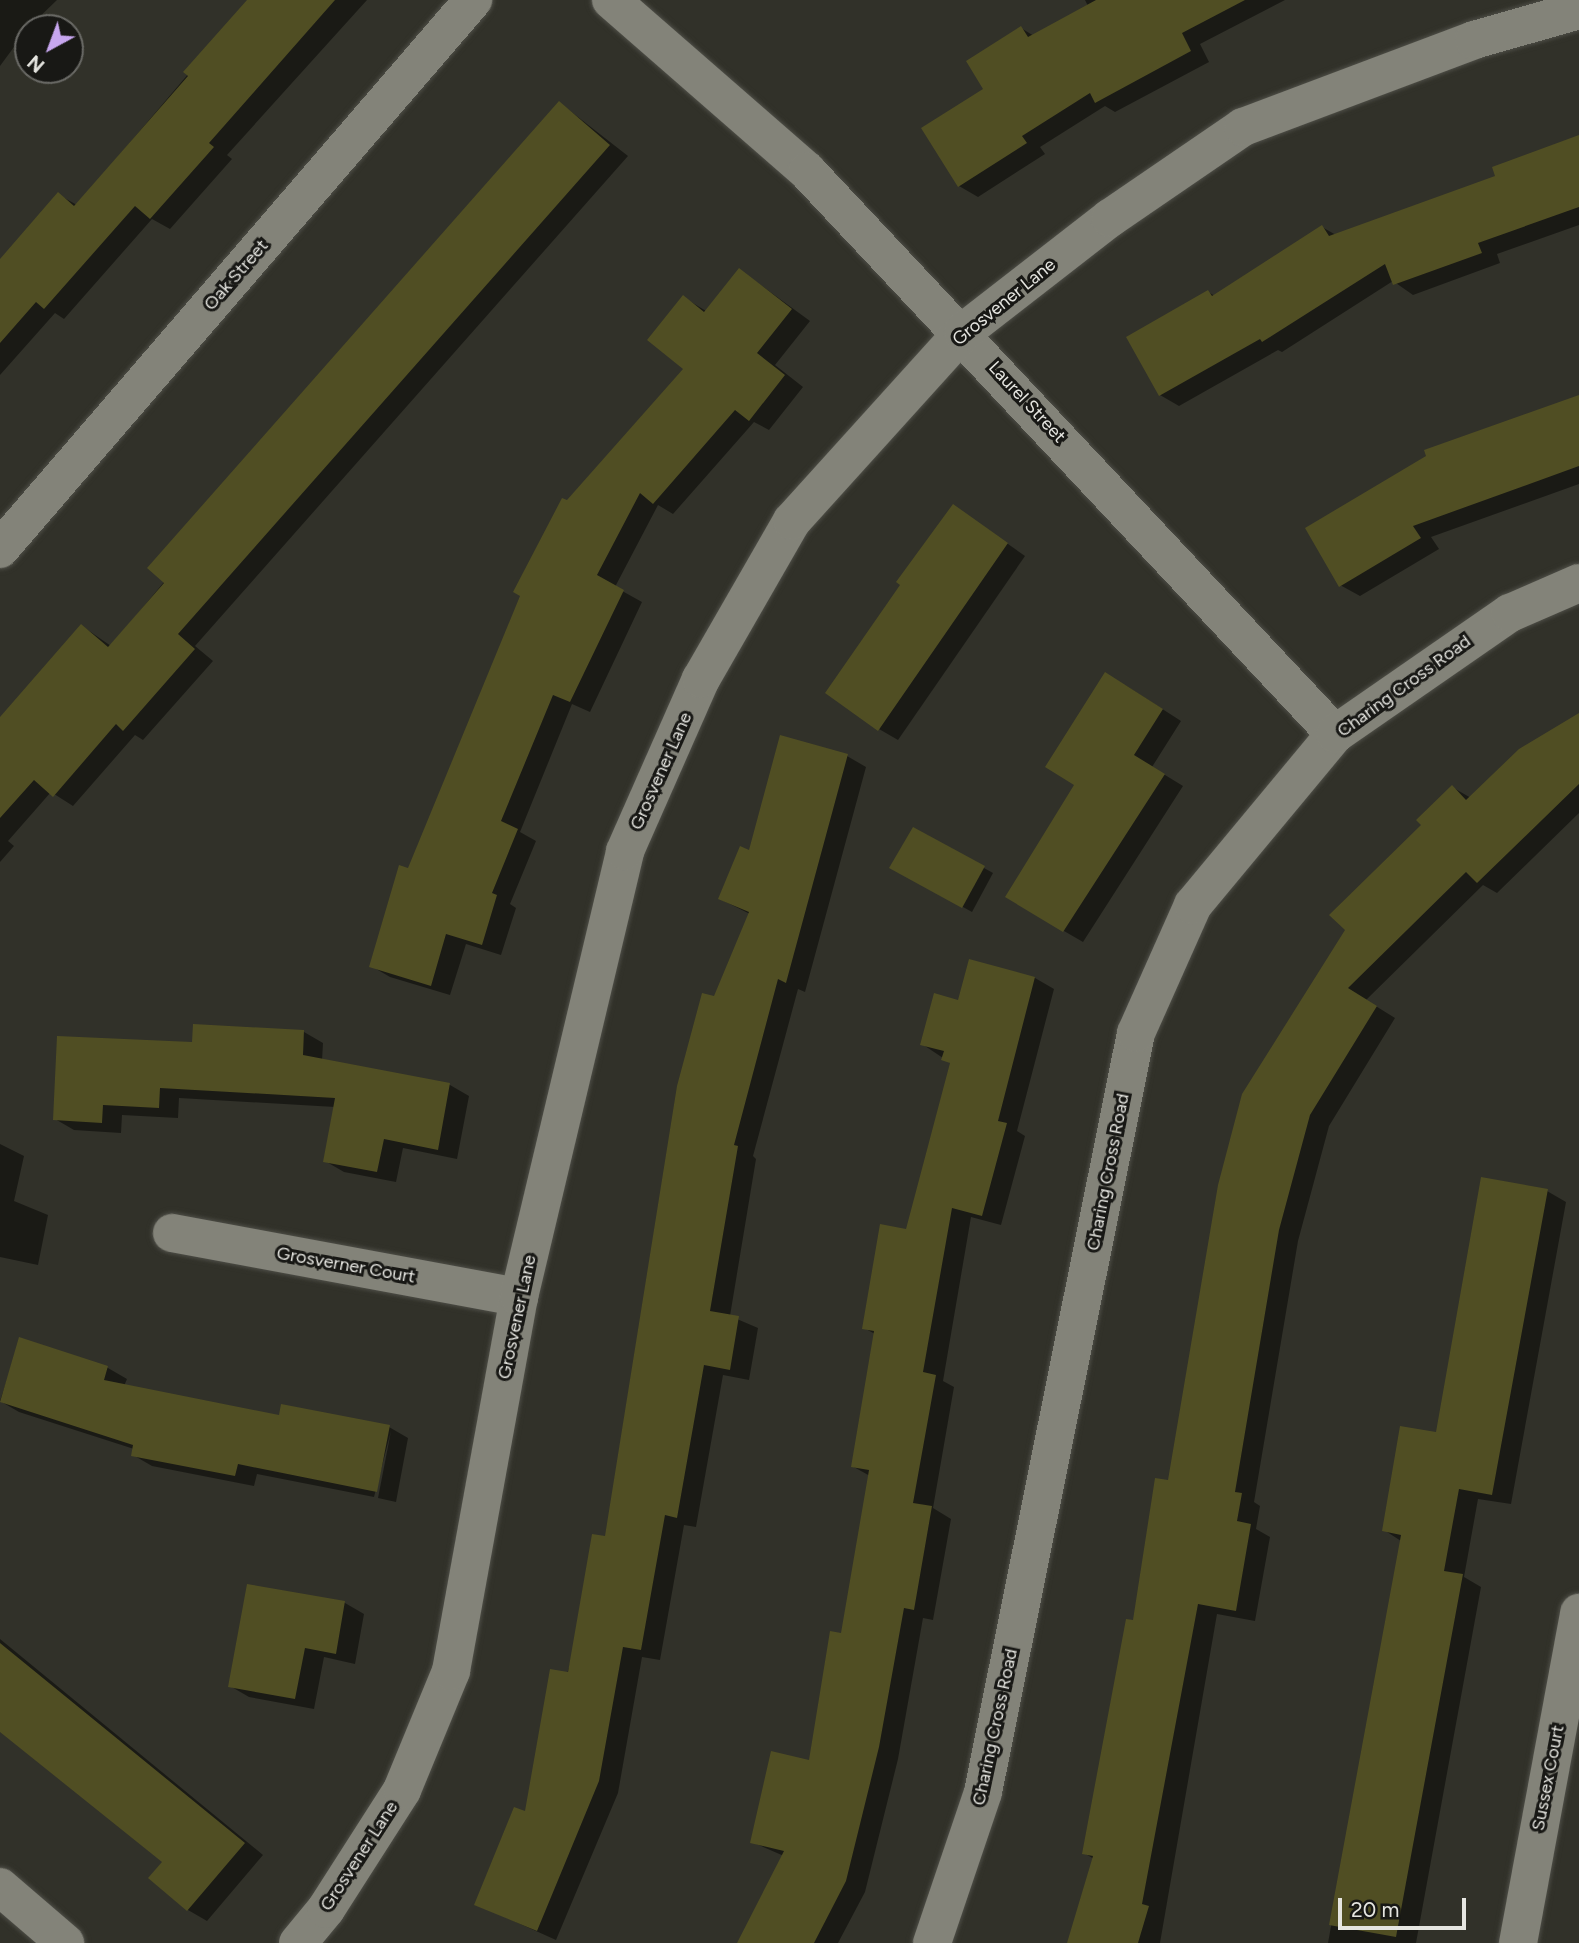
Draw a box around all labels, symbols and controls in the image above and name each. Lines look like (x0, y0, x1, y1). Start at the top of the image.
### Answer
north arrow (14, 14, 84, 84)
text: N (23, 50, 49, 77)
street label: Oak Street (199, 235, 273, 315)
street label: Grosvener Lane (948, 254, 1060, 350)
street label: Laurel Street (984, 357, 1070, 447)
street label: Charing Cross Road (1333, 630, 1475, 742)
street label: Grosvener Lane (625, 709, 697, 833)
street label: Charing Cross Road (1082, 1092, 1134, 1252)
street label: Grosverner Court (275, 1242, 417, 1288)
street label: Grosvener Lane (493, 1253, 541, 1381)
street label: Charing Cross Road (968, 1647, 1022, 1807)
street label: Sussex Court (1527, 1723, 1569, 1833)
street label: Grosvener Lane (316, 1797, 402, 1915)
scale bar (1341, 1884, 1469, 1928)
text: 20 m (1351, 1897, 1399, 1922)

